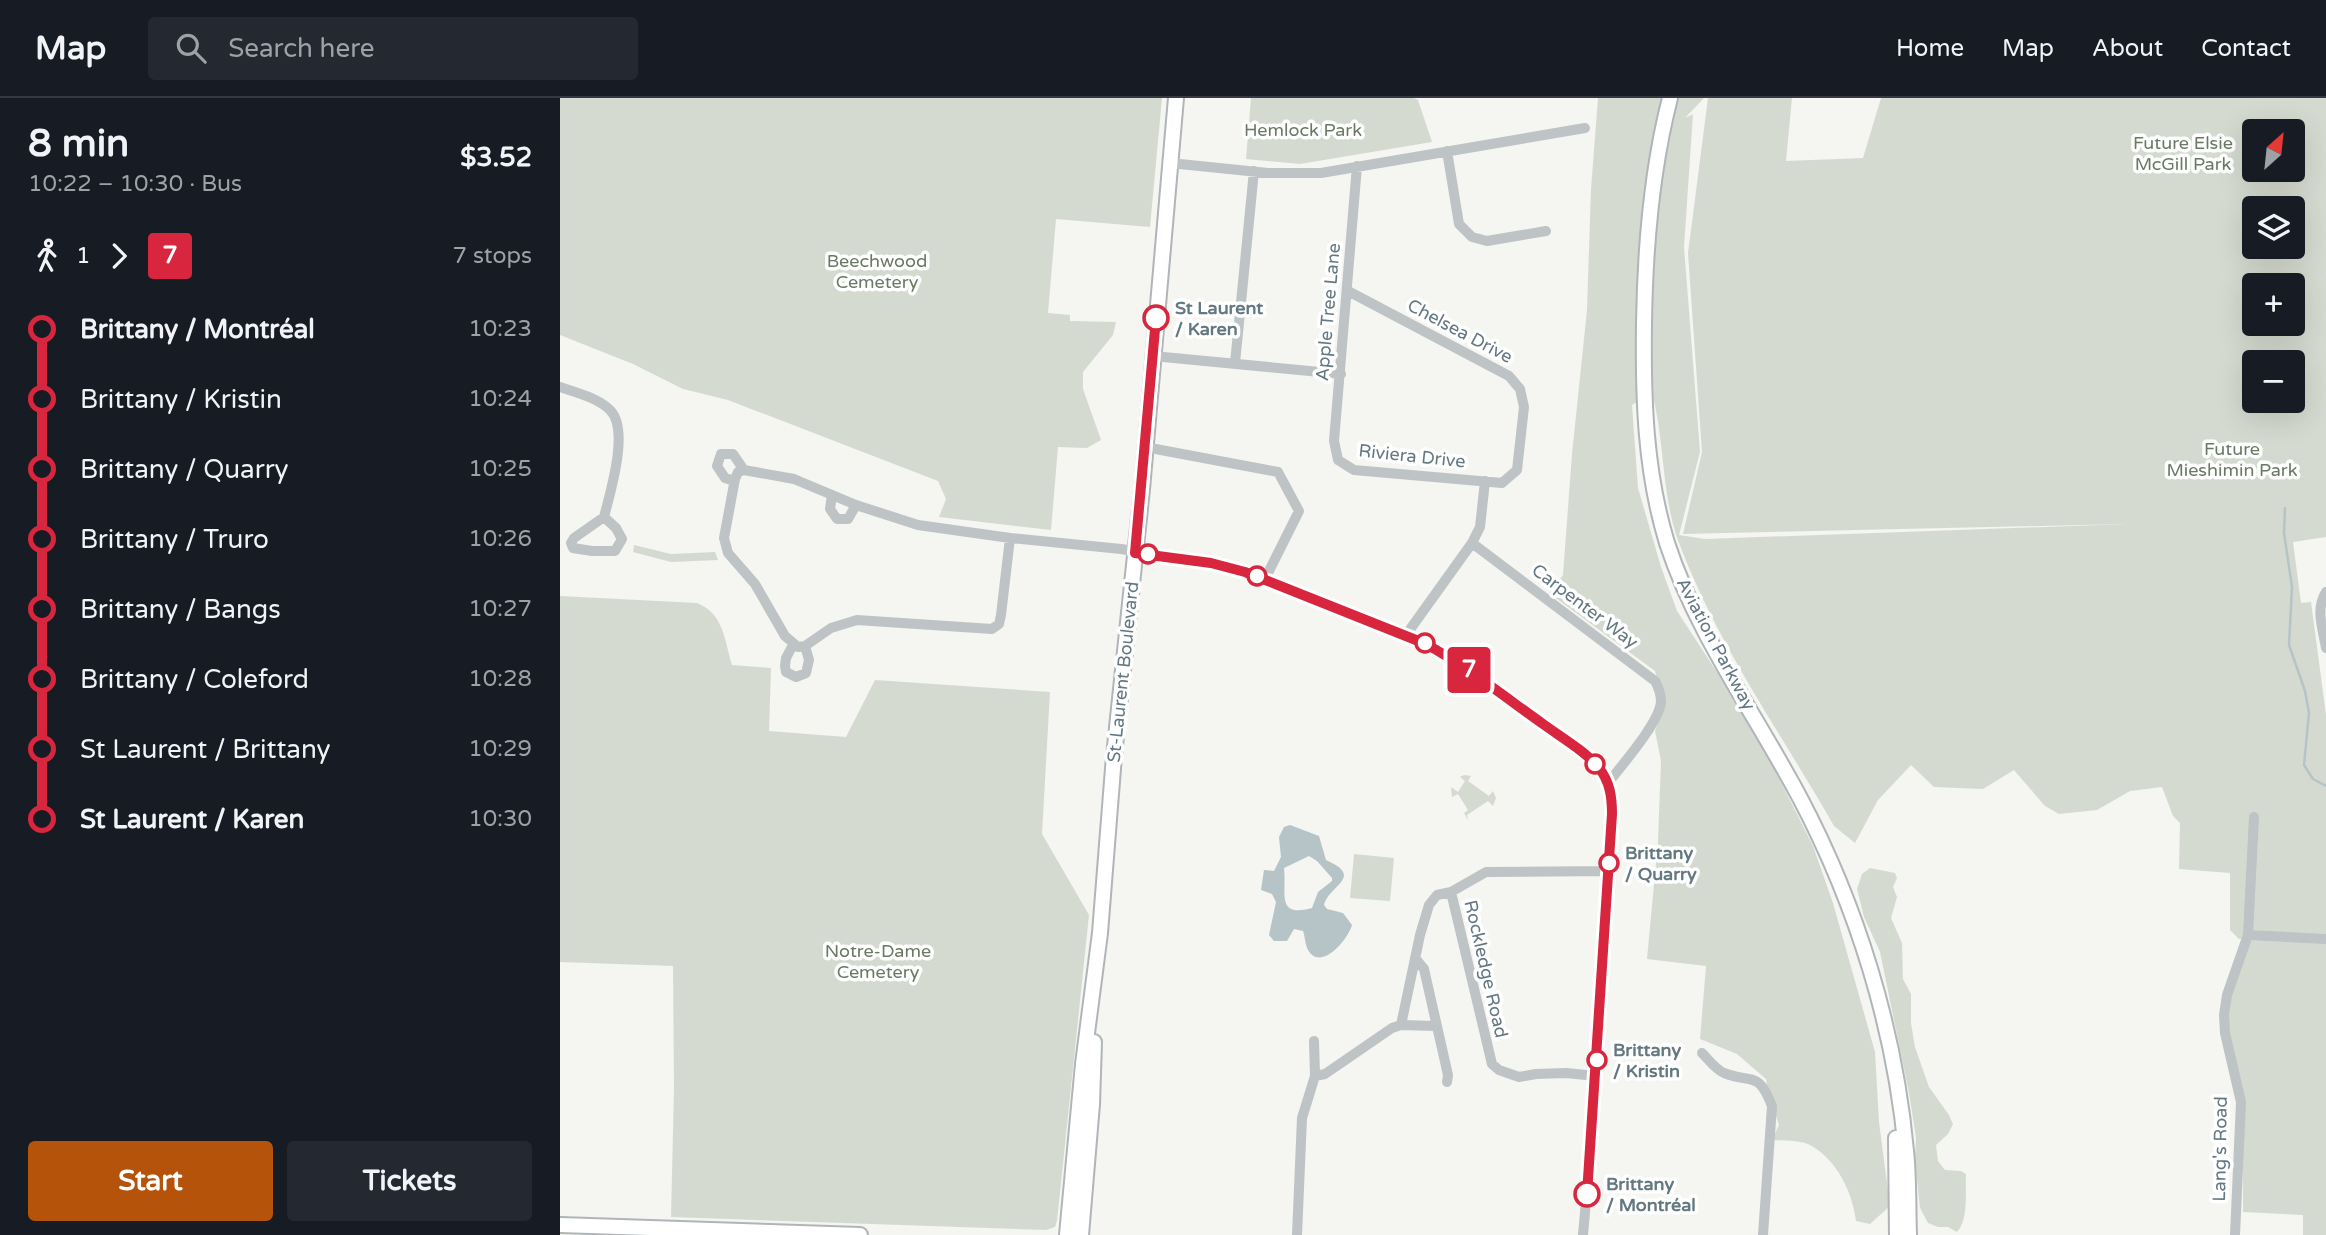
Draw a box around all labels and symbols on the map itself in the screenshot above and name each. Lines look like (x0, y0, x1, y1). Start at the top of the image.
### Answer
park label: Hemlock Park (1244, 119, 1362, 141)
north arrow (2242, 119, 2305, 182)
park label: Future Elsie McGill Park (2133, 132, 2233, 175)
street label: Apple Tree Lane (1311, 242, 1345, 382)
park label: Beechwood Cemetery (827, 250, 927, 293)
street label: Chelsea Drive (1404, 294, 1516, 368)
place label: St Laurent / Karen (1175, 297, 1263, 340)
marker: St Laurent / Karen (1143, 305, 1169, 331)
park label: Future Mieshimin Park (2166, 438, 2298, 481)
street label: Riviera Drive (1357, 439, 1467, 473)
unlabelled marker (1138, 544, 1158, 564)
street label: Carpenter Way (1527, 559, 1643, 653)
unlabelled marker (1247, 566, 1267, 586)
street label: Aviation Parkway (1672, 574, 1760, 714)
street label: St-Laurent Boulevard (1103, 580, 1143, 764)
unlabelled marker (1415, 633, 1435, 653)
line badge: 7 (1446, 647, 1492, 693)
unlabelled marker (1585, 754, 1605, 774)
place label: Brittany / Quarry (1625, 842, 1697, 885)
marker: Brittany / Quarry (1599, 853, 1619, 873)
street label: Rockledge Road (1459, 898, 1513, 1040)
park label: Notre-Dame Cemetery (825, 940, 931, 983)
place label: Brittany / Kristin (1613, 1039, 1681, 1082)
marker: Brittany / Kristin (1587, 1050, 1607, 1070)
street label: Lang's Road (2208, 1096, 2232, 1202)
place label: Brittany / Montréal (1606, 1173, 1696, 1216)
marker: Brittany / Montréal (1574, 1181, 1600, 1207)

